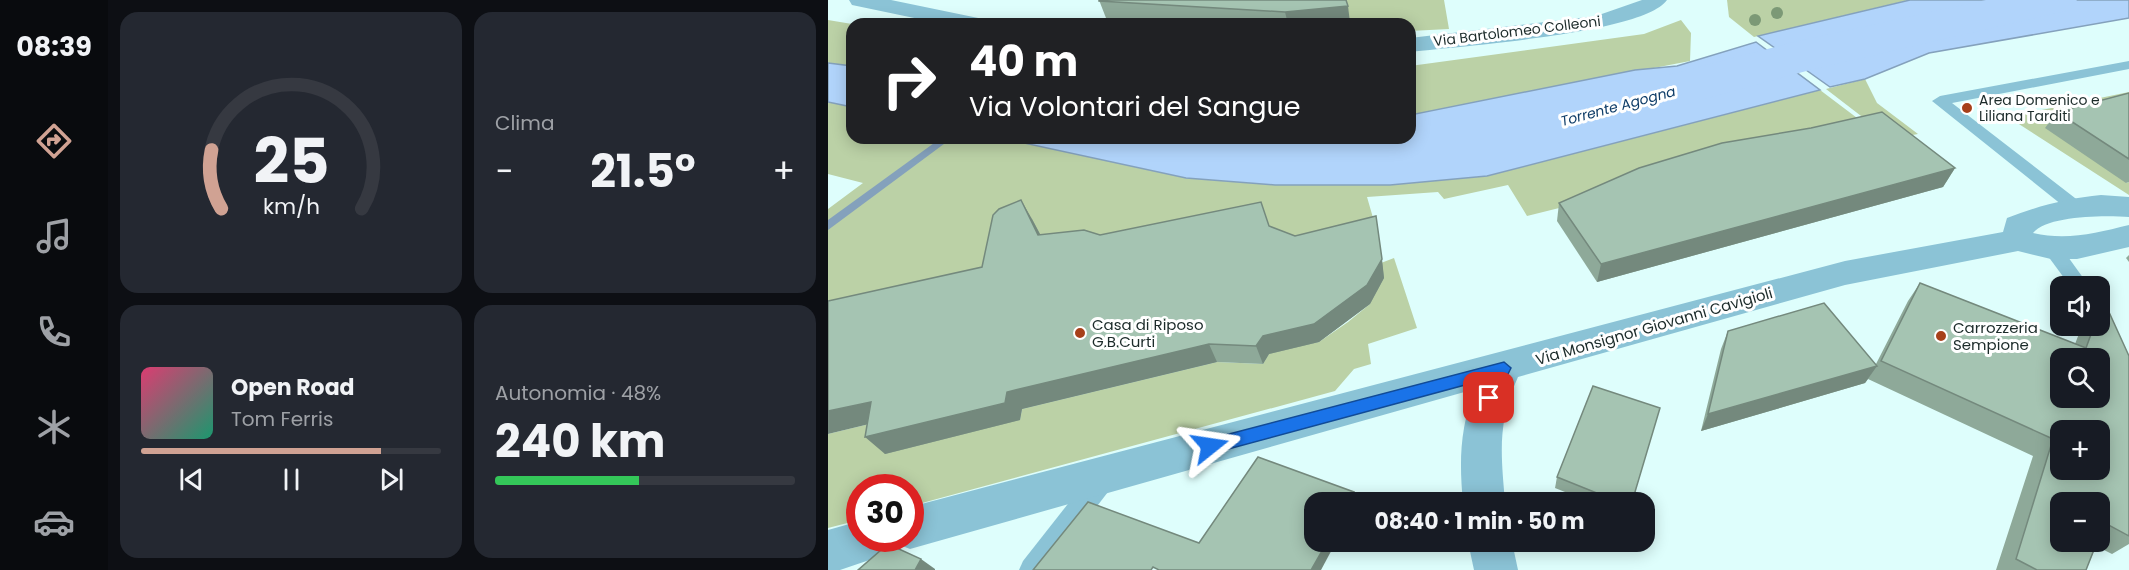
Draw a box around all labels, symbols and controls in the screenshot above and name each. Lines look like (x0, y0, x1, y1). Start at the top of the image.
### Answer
street label: Via Bartolomeo Colleoni (1432, 11, 1602, 51)
text: 08:39 (16, 28, 92, 65)
text: 40 m (969, 32, 1078, 91)
icon: right (870, 42, 948, 120)
water label: Torrente Agogna (1558, 81, 1678, 131)
text: Via Volontari del Sangue (969, 88, 1301, 125)
place label: Area Domenico e Liliana Tarditi (1979, 90, 2100, 126)
marker: Area Domenico e Liliana Tarditi (1960, 101, 1974, 115)
text: Clima (495, 109, 554, 137)
text: 25 (253, 117, 329, 205)
icon: directions (33, 120, 75, 162)
text: 21.5° (590, 140, 696, 203)
text: − (495, 148, 513, 195)
text: + (772, 148, 795, 195)
text: km/h (262, 192, 320, 223)
icon: music (33, 215, 75, 257)
map controls (2050, 276, 2110, 552)
button: sound (2050, 276, 2110, 336)
street label: Via Monsignor Giovanni Cavigioli (1533, 282, 1775, 370)
icon: phone (33, 311, 75, 353)
place label: Casa di Riposo G.B.Curti (1092, 314, 1204, 352)
place label: Carrozzeria Sempione (1953, 317, 2038, 355)
marker: Casa di Riposo G.B.Curti (1073, 326, 1087, 340)
marker: Carrozzeria Sempione (1934, 329, 1948, 343)
button: search (2050, 348, 2110, 408)
text: Open Road (231, 372, 355, 403)
pin (1463, 372, 1514, 423)
text: Autonomia · 48% (495, 379, 661, 407)
icon: arrive (1472, 381, 1505, 414)
text: Tom Ferris (231, 405, 333, 433)
icon: climate (33, 406, 75, 448)
text: 240 km (495, 410, 666, 473)
position arrow (1178, 414, 1242, 478)
button: + (2050, 420, 2110, 480)
icon: previous (175, 463, 208, 496)
icon: pause (275, 463, 308, 496)
icon: next (375, 463, 408, 496)
speed limit sign: 30 (846, 474, 924, 552)
button: − (2050, 492, 2110, 552)
icon: car (33, 501, 75, 543)
text: 08:40 · 1 min · 50 m (1374, 506, 1585, 537)

